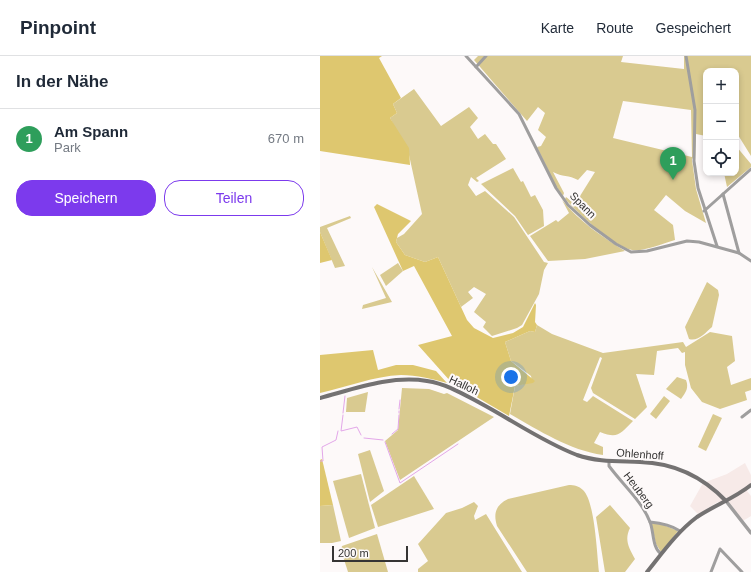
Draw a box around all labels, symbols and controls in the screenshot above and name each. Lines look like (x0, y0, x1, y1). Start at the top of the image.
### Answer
text: Pinpoint (20, 17, 96, 38)
text: Karte (541, 20, 574, 36)
text: Route (596, 20, 634, 36)
text: Gespeichert (656, 20, 731, 36)
map controls (703, 68, 739, 176)
button: + (703, 68, 739, 104)
text: In der Nähe (16, 72, 109, 91)
button: − (703, 104, 739, 140)
text: Am Spann (54, 123, 128, 140)
text: 1 (25, 131, 33, 146)
text: 670 m (268, 131, 304, 146)
text: Park (54, 140, 81, 155)
button: locate (703, 140, 739, 176)
pin: 1 (660, 147, 686, 180)
button: Speichern (16, 180, 156, 216)
button: Teilen (164, 180, 304, 216)
street label: Spann (568, 190, 598, 220)
your location (501, 367, 521, 387)
street label: Halloh (447, 373, 481, 397)
street label: Ohlenhoff (616, 446, 665, 462)
street label: Heuberg (622, 470, 656, 510)
scale bar (332, 544, 408, 563)
text: 200 m (338, 547, 369, 559)

